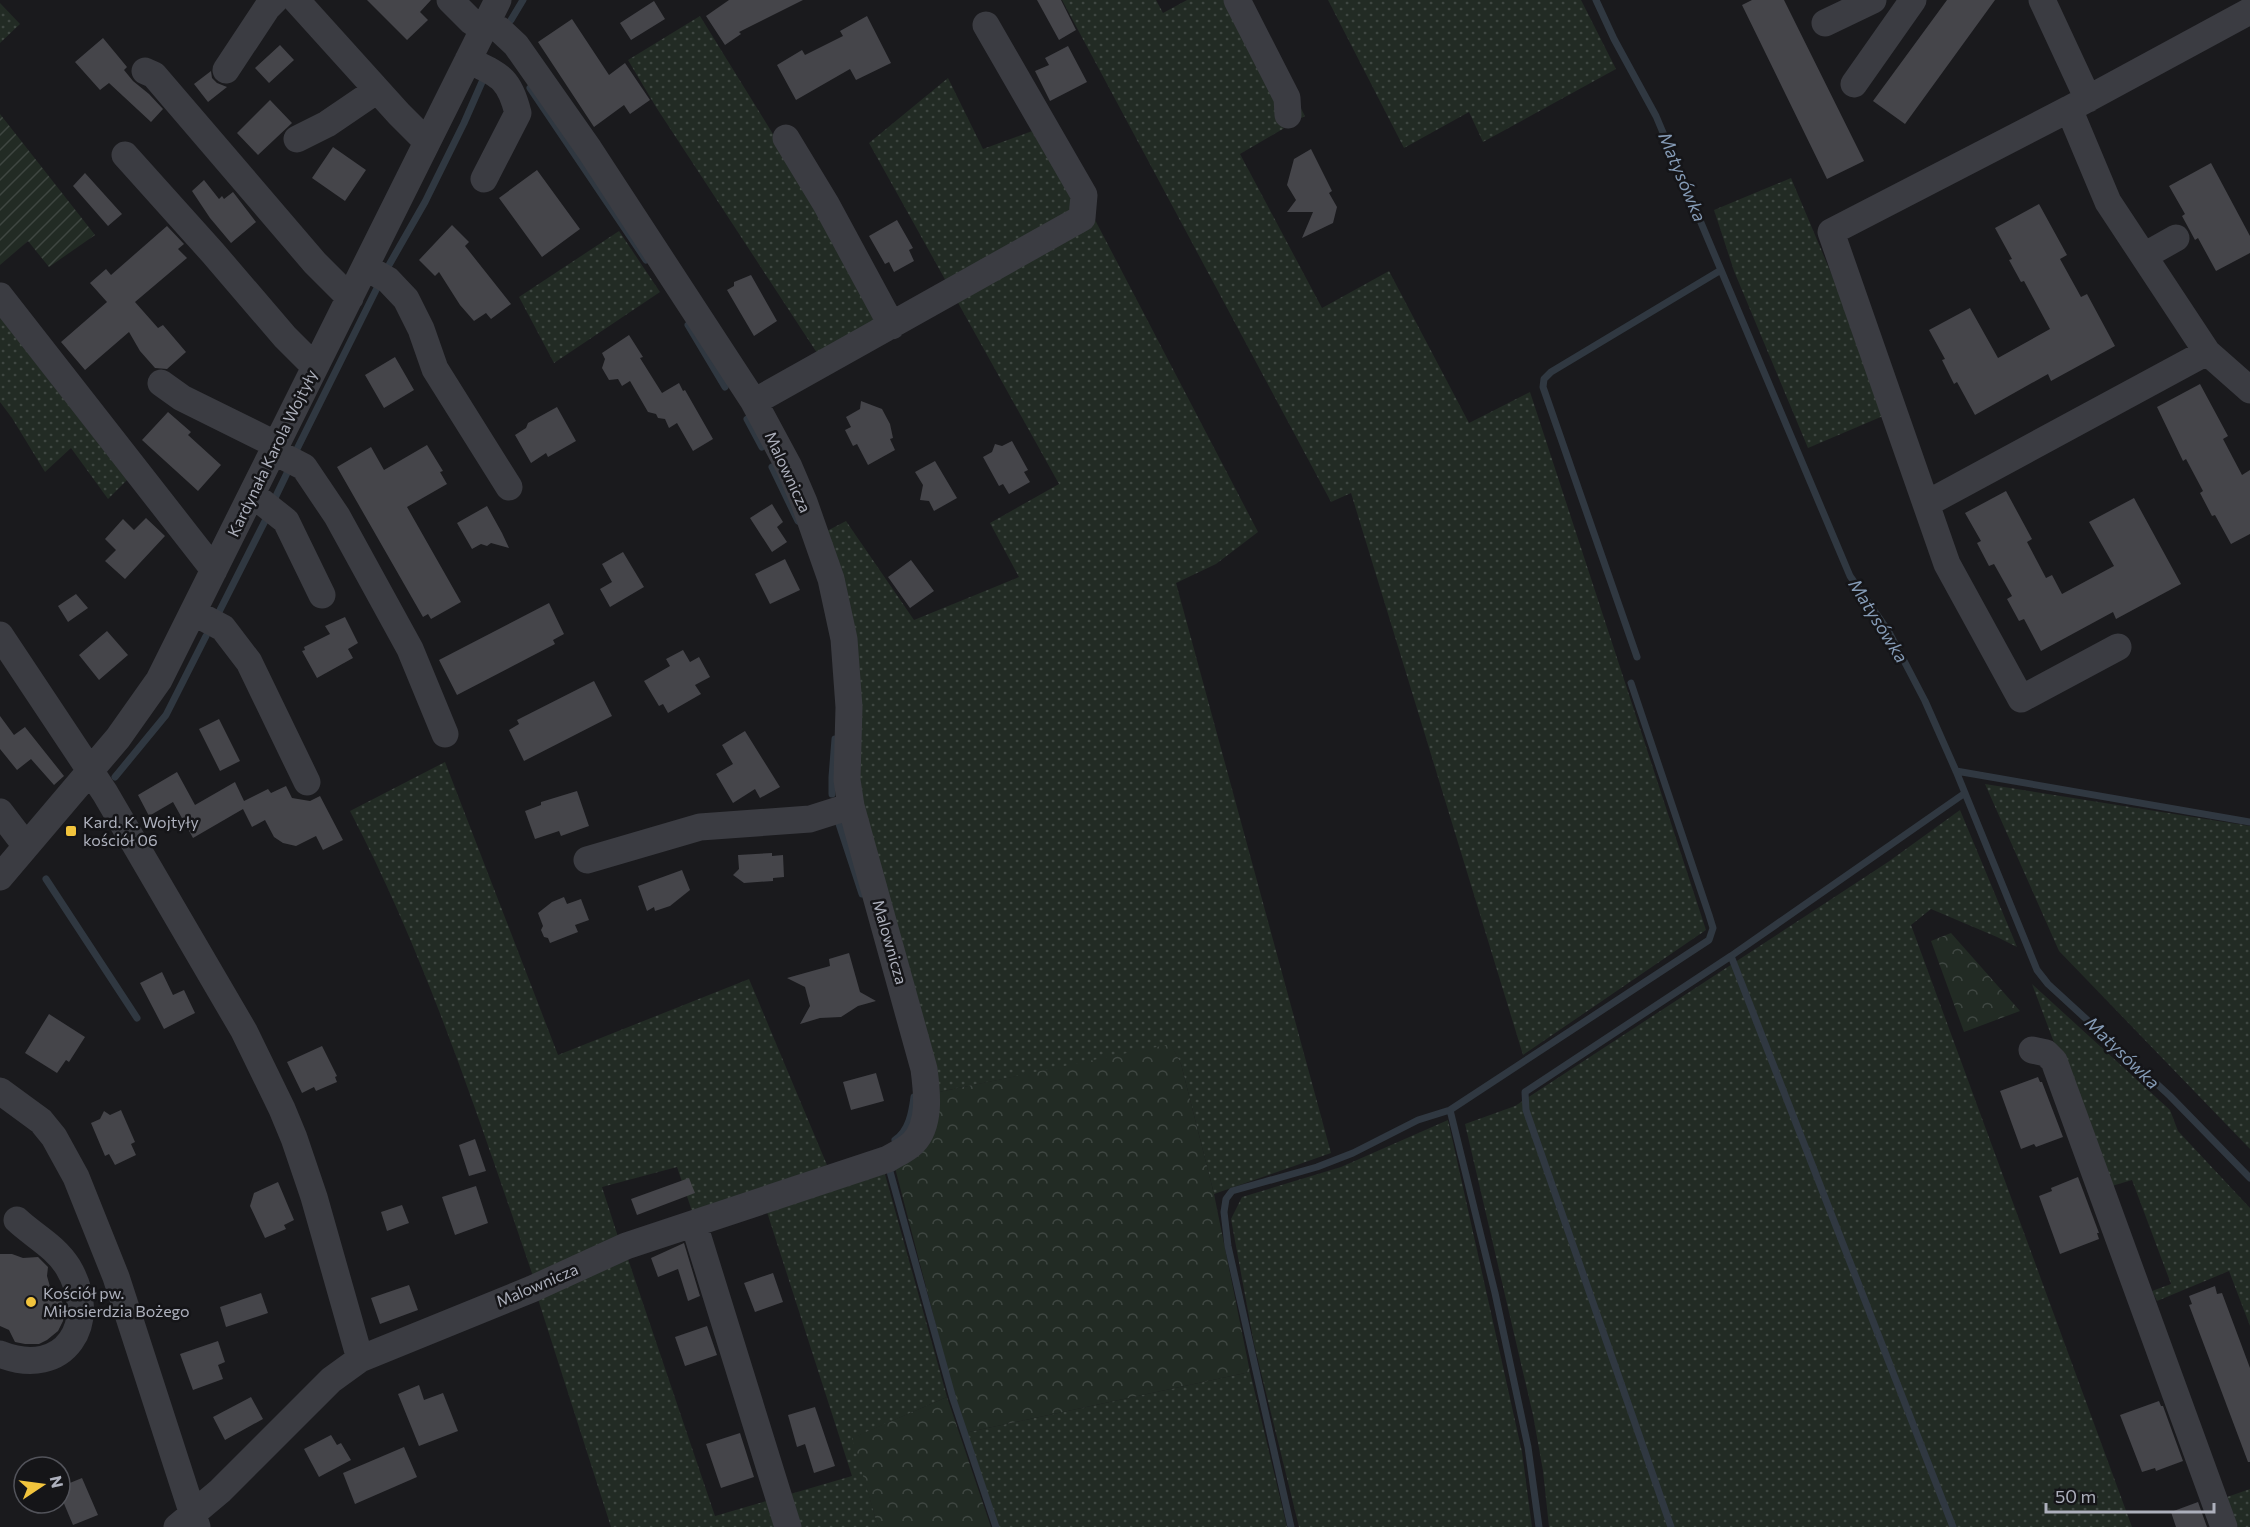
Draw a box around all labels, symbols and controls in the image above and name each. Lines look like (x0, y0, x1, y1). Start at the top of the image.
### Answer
water label: Matysówka (1654, 129, 1712, 225)
street label: Kardynała Karola Wojtyły (223, 366, 320, 539)
street label: Malownicza (761, 428, 815, 515)
water label: Matysówka (1844, 574, 1913, 667)
place label: Kard. K. Wojtyły kościół 06 (83, 812, 199, 849)
marker: Kard. K. Wojtyły kościół 06 (64, 824, 78, 838)
street label: Malownicza (869, 897, 912, 986)
water label: Matysówka (2081, 1011, 2165, 1093)
street label: Malownicza (493, 1259, 581, 1310)
place label: Kościół pw. Miłosierdzia Bożego (43, 1283, 190, 1320)
marker: Kościół pw. Miłosierdzia Bożego (24, 1295, 38, 1309)
north arrow (12, 1455, 72, 1515)
text: N (46, 1474, 68, 1489)
scale bar (2046, 1476, 2214, 1514)
text: 50 m (2055, 1485, 2096, 1507)

